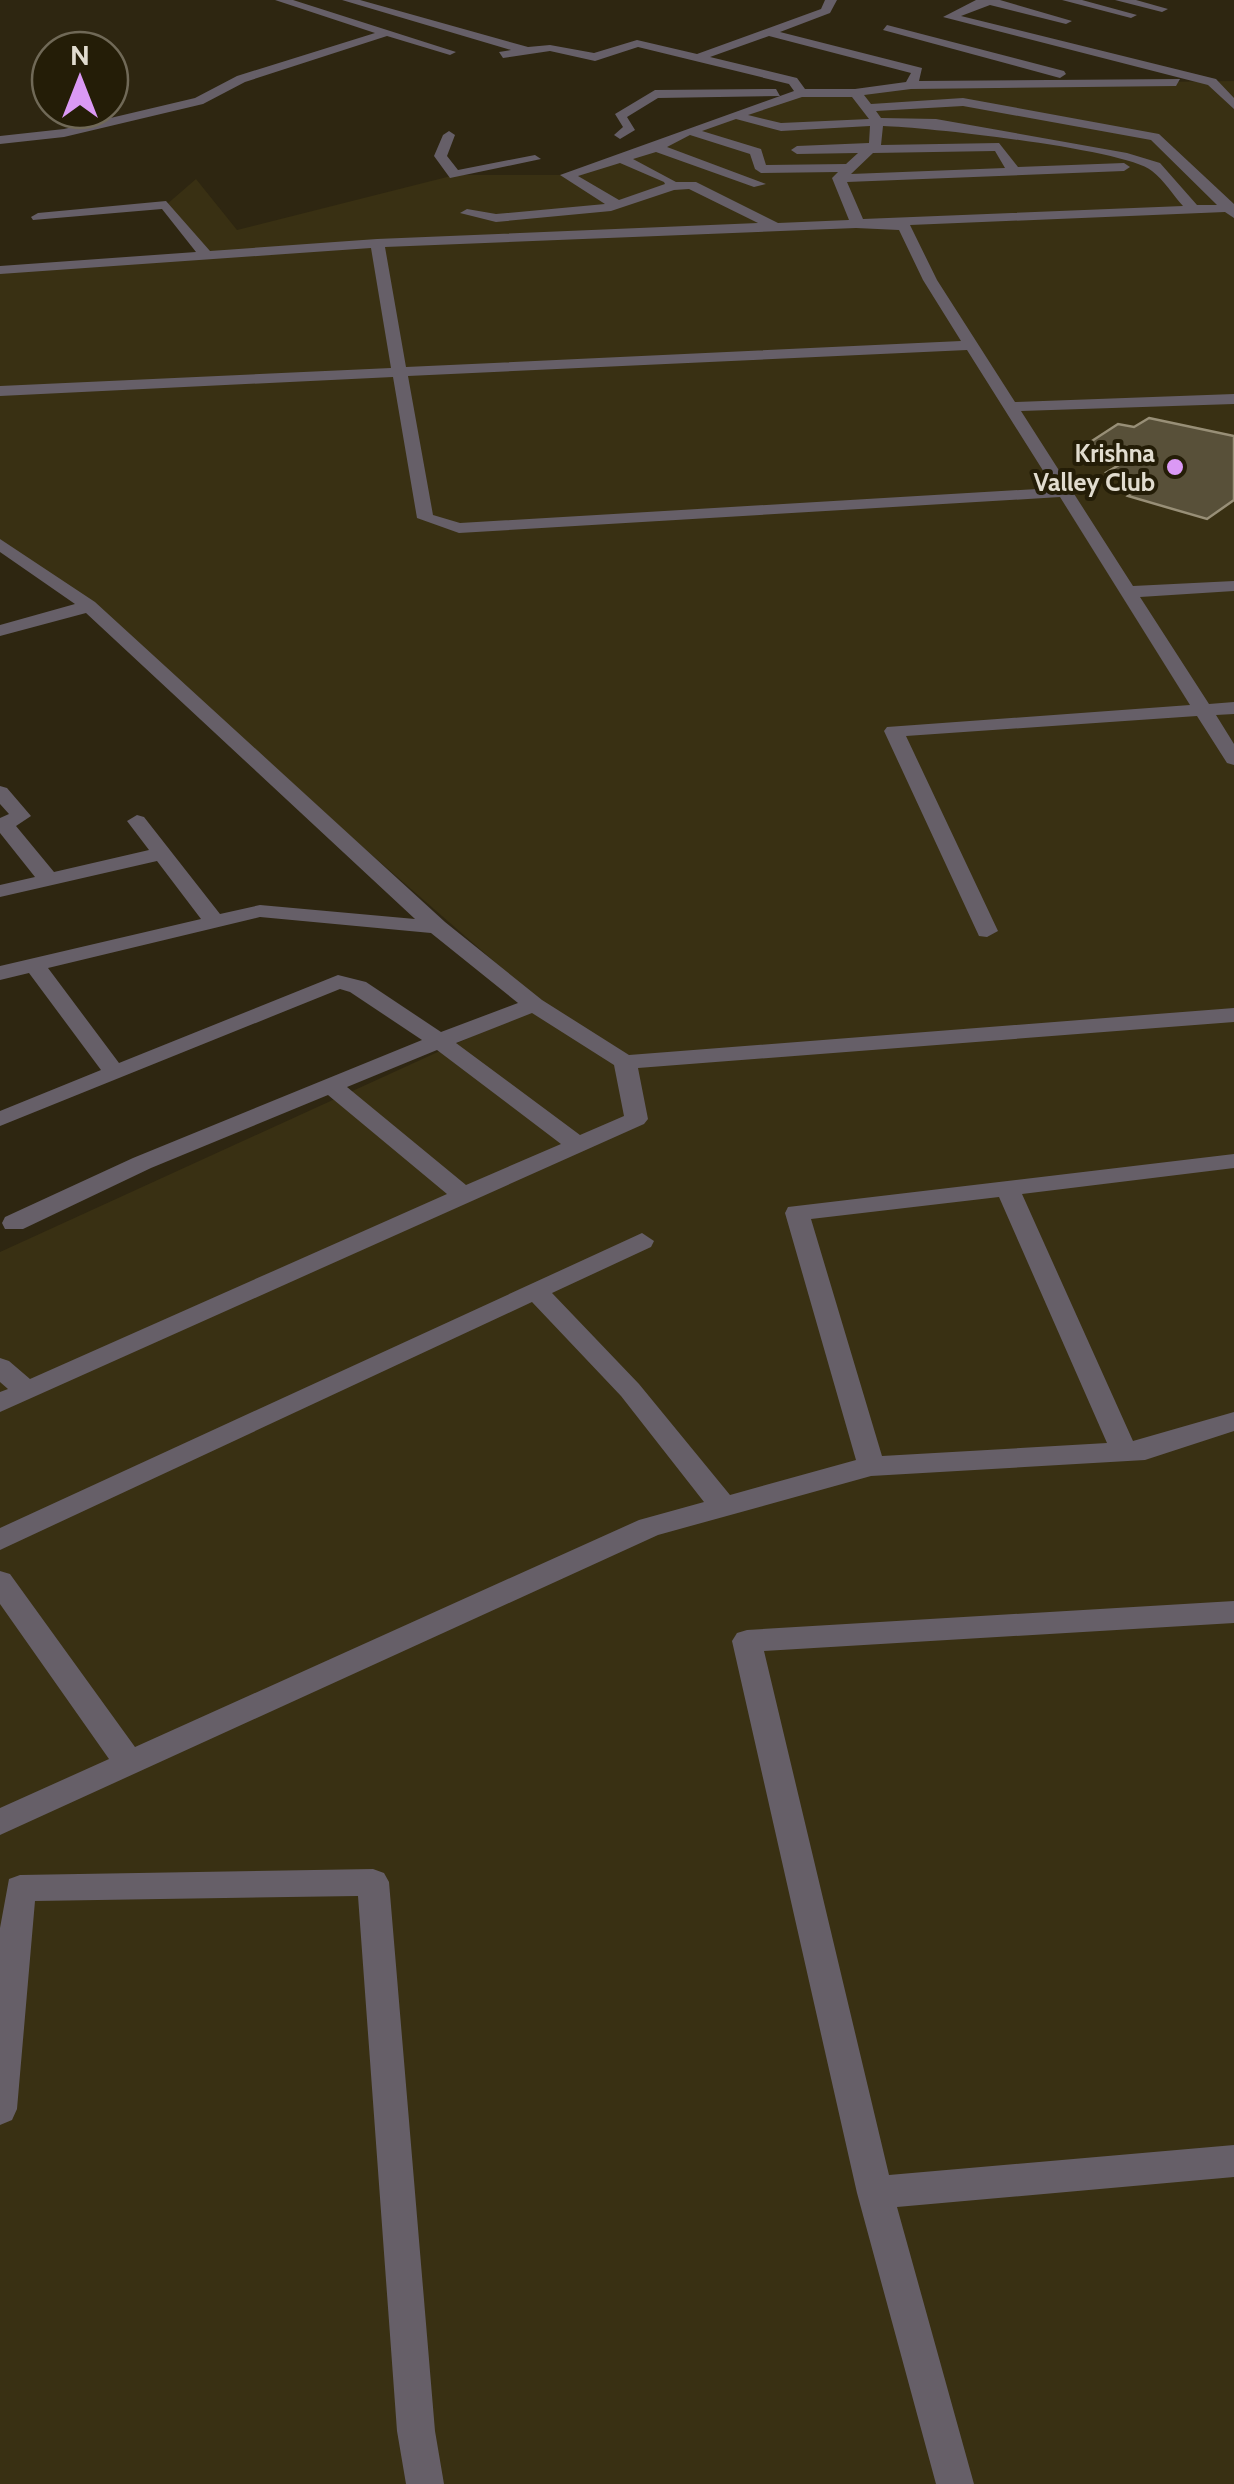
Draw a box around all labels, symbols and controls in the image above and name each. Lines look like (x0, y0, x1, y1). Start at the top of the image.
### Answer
north arrow (30, 30, 130, 130)
text: N (70, 38, 90, 72)
place label: Krishna Valley Club (1034, 438, 1156, 497)
marker: Krishna Valley Club (1164, 456, 1186, 478)

